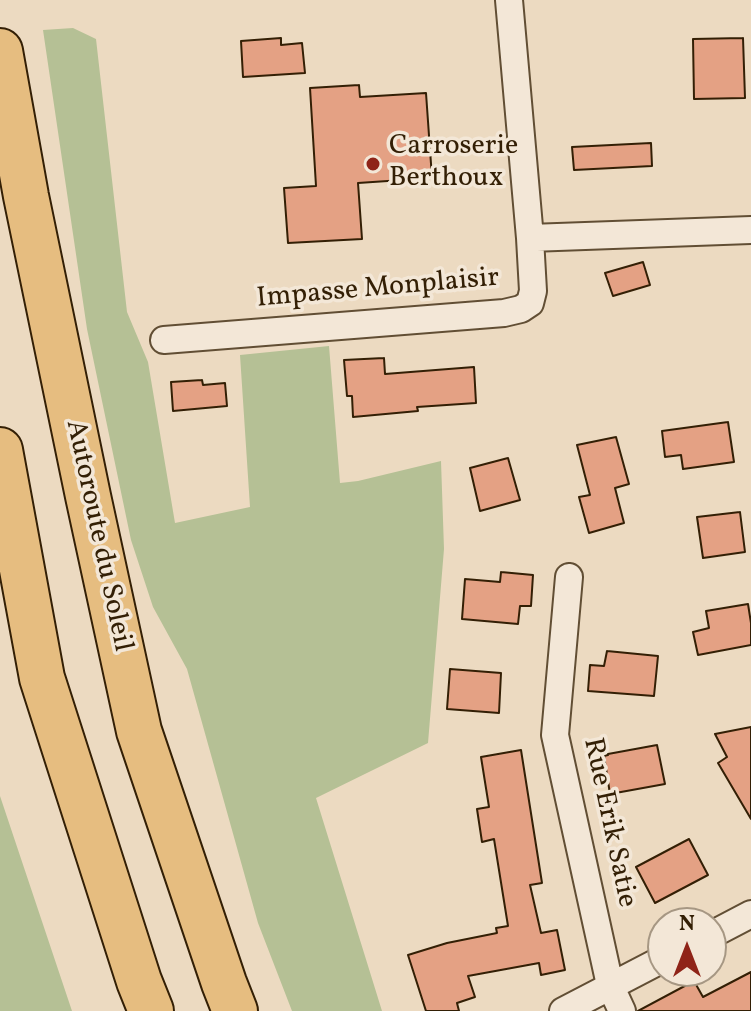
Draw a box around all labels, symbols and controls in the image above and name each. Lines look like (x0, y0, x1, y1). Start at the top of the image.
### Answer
place label: Carroserie Berthoux (389, 131, 518, 197)
marker: Carroserie Berthoux (364, 155, 382, 173)
street label: Impasse Monplaisir (255, 263, 501, 317)
street label: Autoroute du Soleil (56, 417, 138, 655)
street label: Rue Erik Satie (574, 735, 642, 911)
north arrow (647, 907, 727, 987)
text: N (679, 909, 695, 940)

